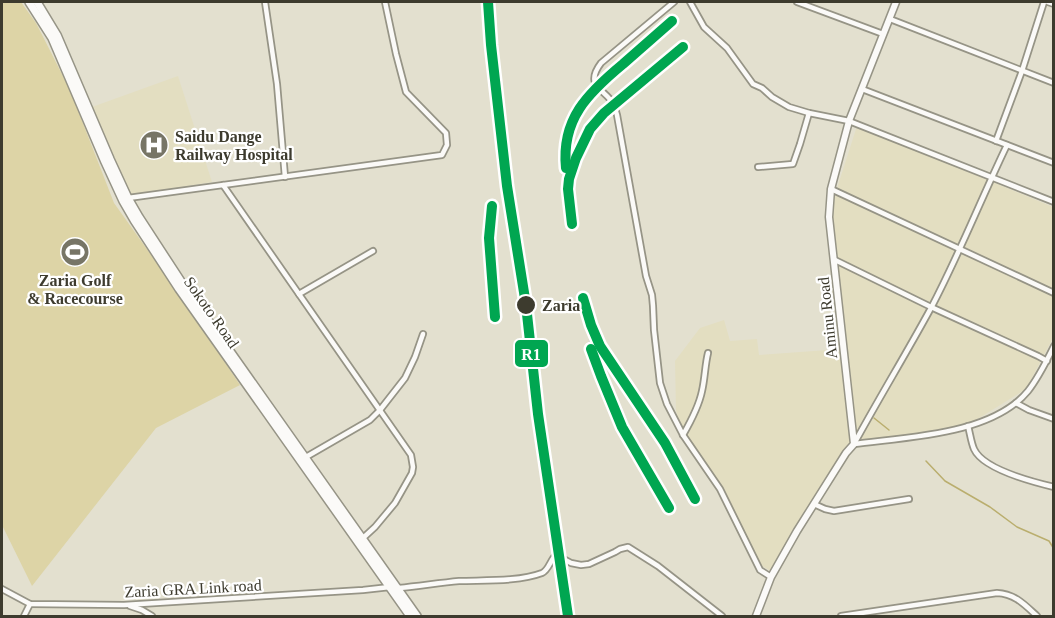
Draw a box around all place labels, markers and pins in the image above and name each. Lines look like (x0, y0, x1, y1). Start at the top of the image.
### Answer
place label: Saidu Dange Railway Hospital (175, 128, 293, 164)
hospital icon: Saidu Dange Railway Hospital (138, 129, 170, 161)
sports icon: Zaria Golf & Racecourse (59, 236, 91, 268)
place label: Zaria Golf & Racecourse (27, 272, 123, 307)
marker: Zaria (515, 294, 537, 316)
place label: Zaria (542, 297, 580, 314)

